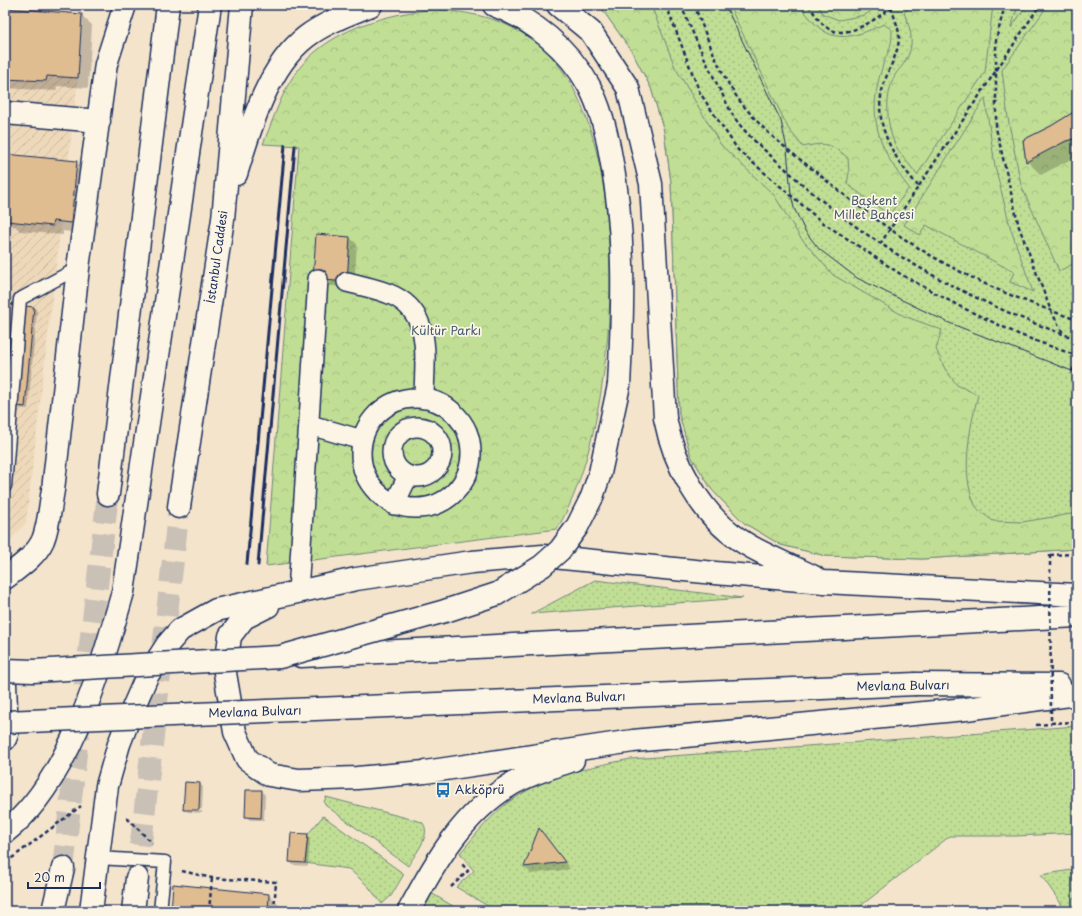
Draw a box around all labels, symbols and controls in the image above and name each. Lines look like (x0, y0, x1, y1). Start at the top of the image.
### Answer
park label: Başkent Millet Bahçesi (834, 191, 914, 223)
street label: İstanbul Caddesi (201, 209, 231, 305)
park label: Kültür Parkı (411, 321, 481, 339)
street label: Mevlana Bulvarı (856, 675, 950, 695)
street label: Mevlana Bulvarı (532, 686, 626, 708)
street label: Mevlana Bulvarı (208, 700, 302, 722)
place label: Akköprü (455, 780, 504, 798)
bus stop icon: Akköprü (434, 781, 452, 799)
scale bar (28, 864, 100, 890)
text: 20 m (34, 868, 65, 886)

